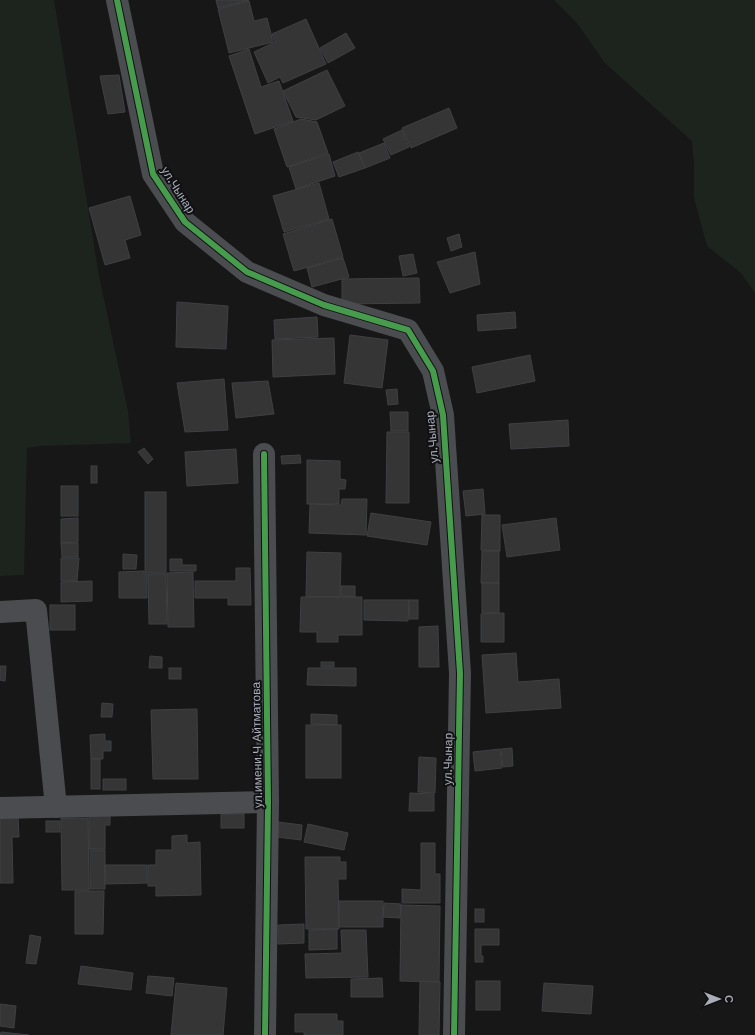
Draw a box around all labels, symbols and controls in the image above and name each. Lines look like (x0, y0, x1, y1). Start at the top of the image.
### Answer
street label: ул.Чынар (158, 164, 198, 216)
street label: ул.Чынар (423, 410, 441, 464)
street label: ул.имени.Ч Айтматова (249, 682, 265, 808)
street label: ул.Чынар (441, 732, 455, 785)
north arrow (699, 979, 739, 1019)
text: С (722, 995, 735, 1003)

